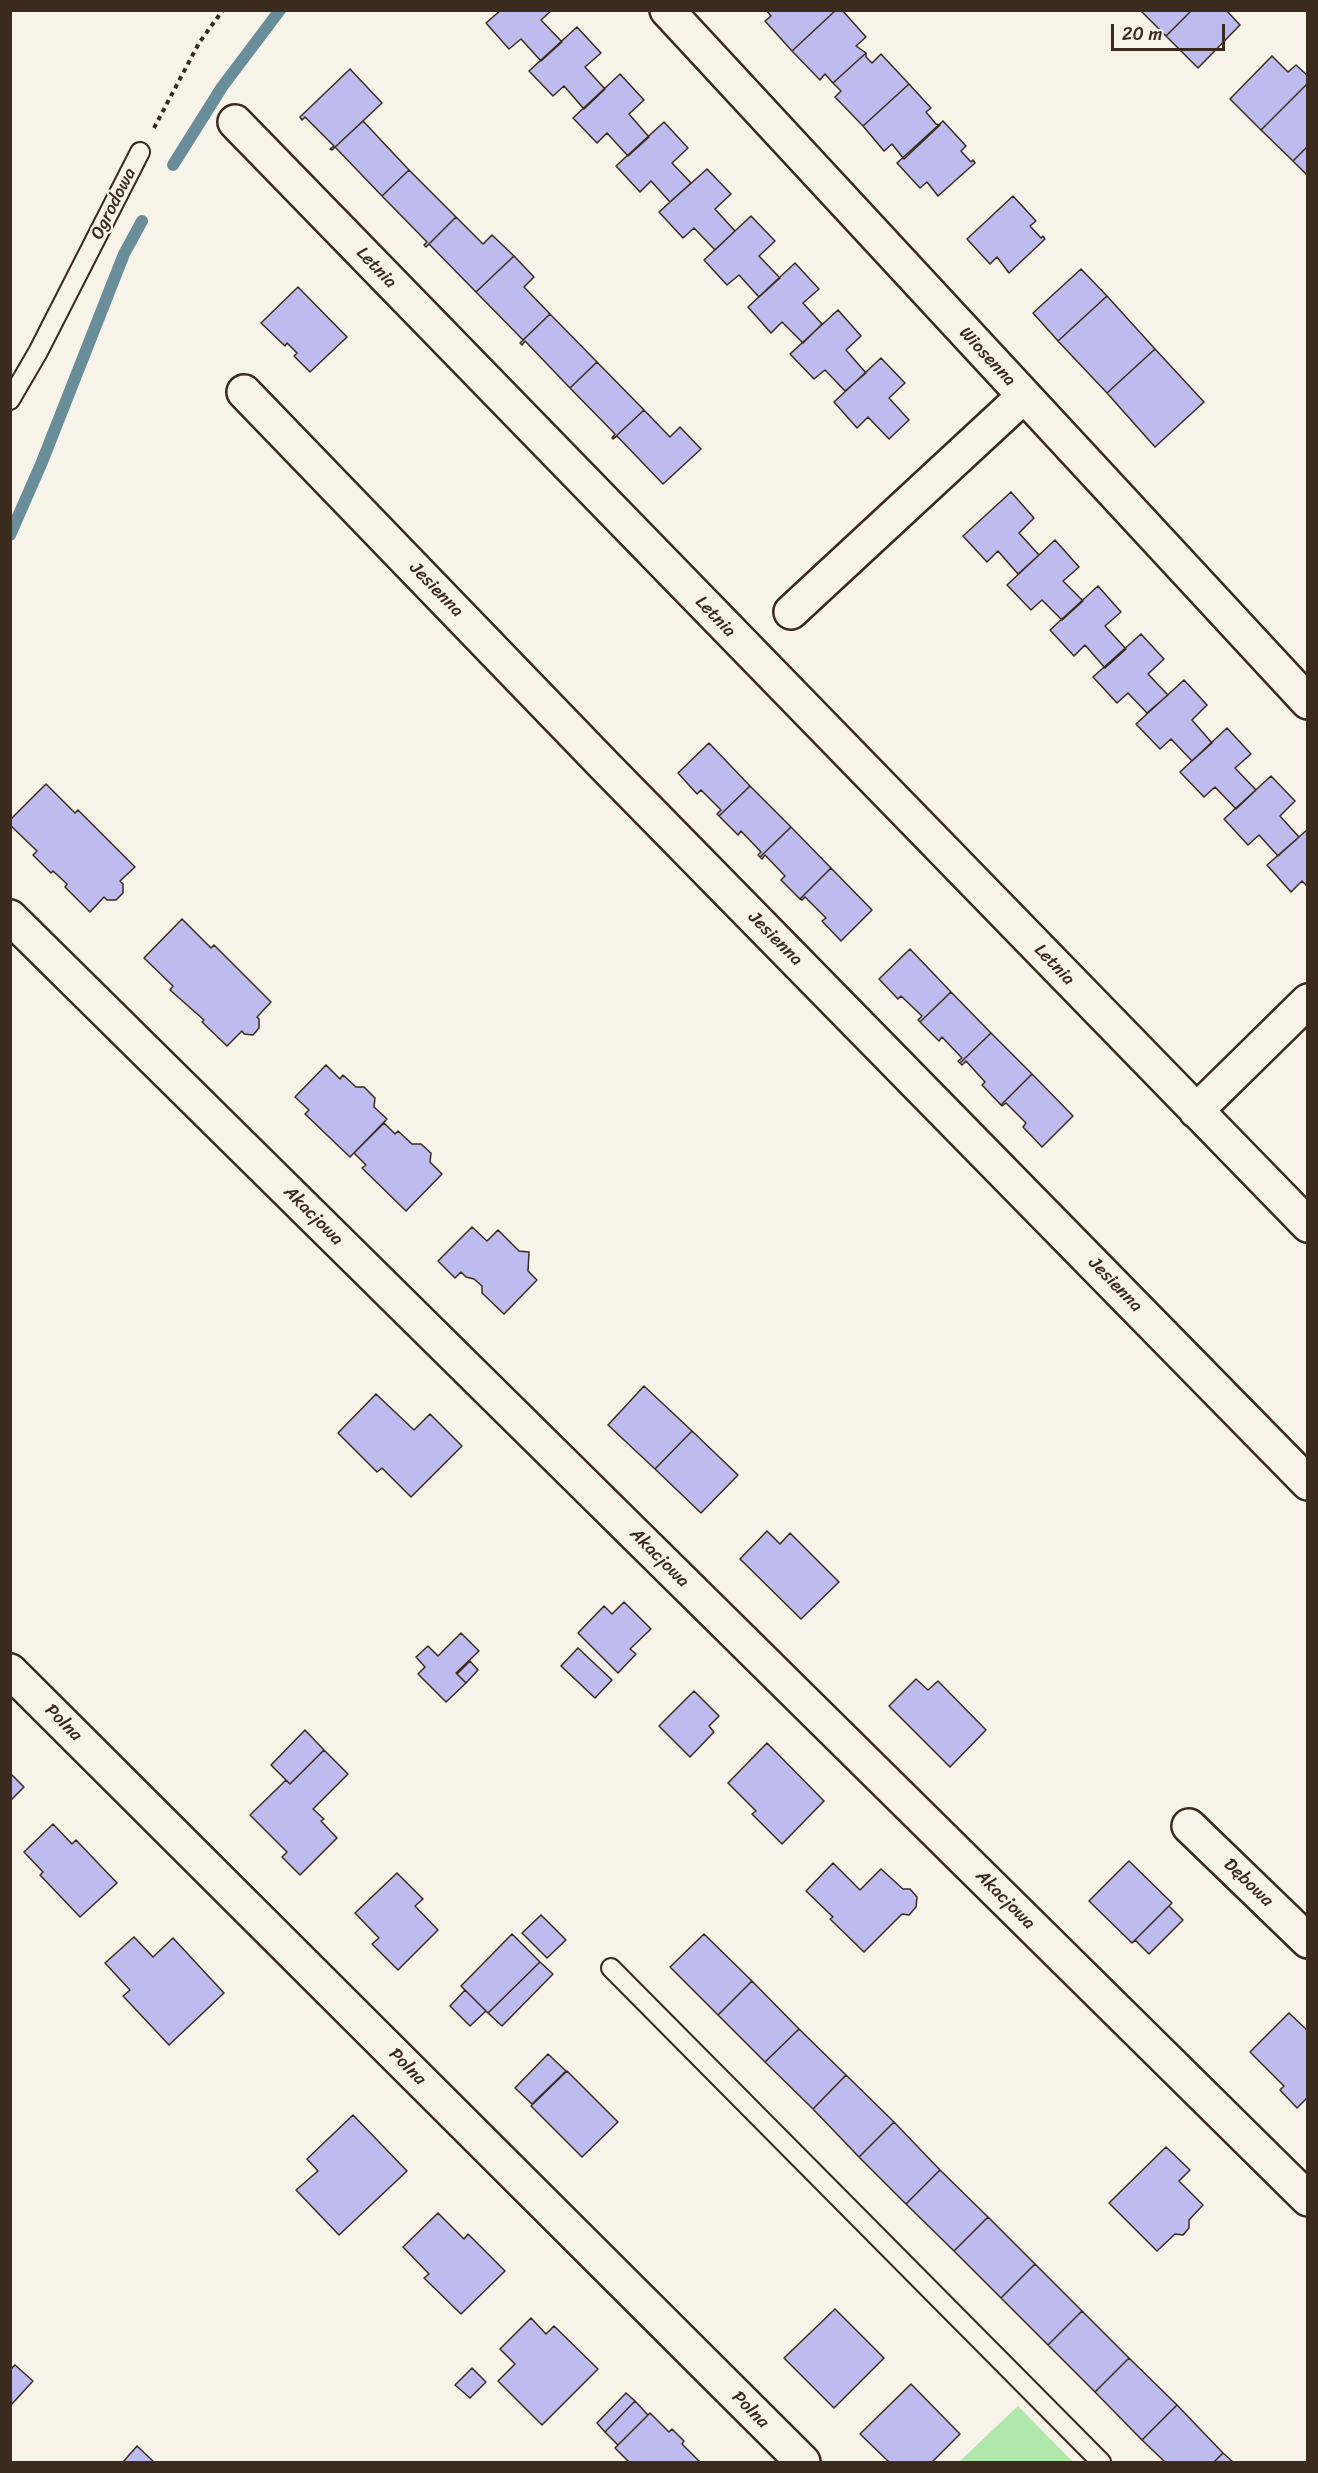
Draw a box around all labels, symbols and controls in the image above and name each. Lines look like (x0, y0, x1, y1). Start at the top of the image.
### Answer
scale bar (1114, 12, 1228, 50)
text: 20 m (1122, 18, 1162, 50)
street label: Ogrodowa (87, 165, 141, 243)
street label: Letnia (351, 243, 401, 293)
street label: Wiosenna (954, 323, 1020, 391)
street label: Jesienna (405, 558, 467, 622)
street label: Letnia (690, 592, 740, 642)
street label: Jesienna (743, 907, 807, 971)
street label: Letnia (1029, 940, 1079, 990)
street label: Akacjowa (279, 1182, 347, 1250)
street label: Jesienna (1084, 1253, 1146, 1317)
street label: Akacjowa (625, 1524, 693, 1592)
street label: Polna (40, 1700, 86, 1746)
street label: Dębowa (1219, 1854, 1277, 1912)
street label: Akacjowa (971, 1866, 1039, 1934)
street label: Polna (384, 2044, 430, 2090)
street label: Polna (727, 2387, 773, 2433)

